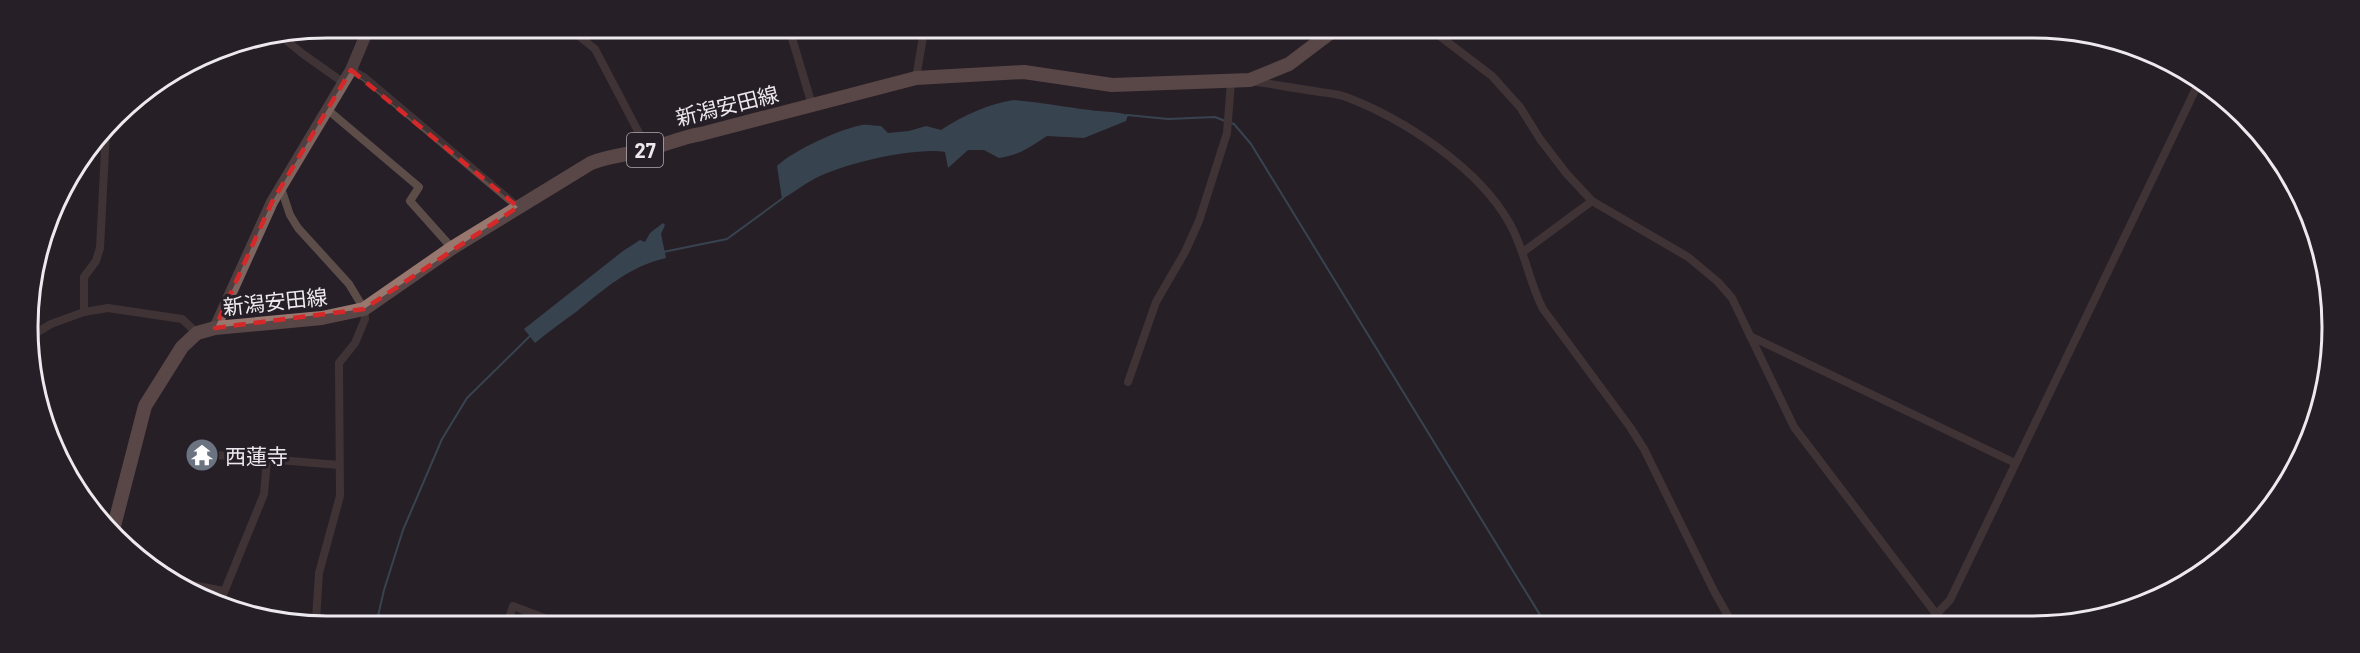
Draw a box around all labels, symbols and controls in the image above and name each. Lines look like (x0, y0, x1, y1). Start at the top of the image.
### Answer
street label: 新潟安田線 (673, 80, 781, 130)
road number: 27 (627, 133, 663, 167)
street label: 新潟安田線 (221, 283, 329, 319)
temple icon: 西蓮寺 (184, 437, 220, 473)
place label: 西蓮寺 (225, 443, 288, 468)

